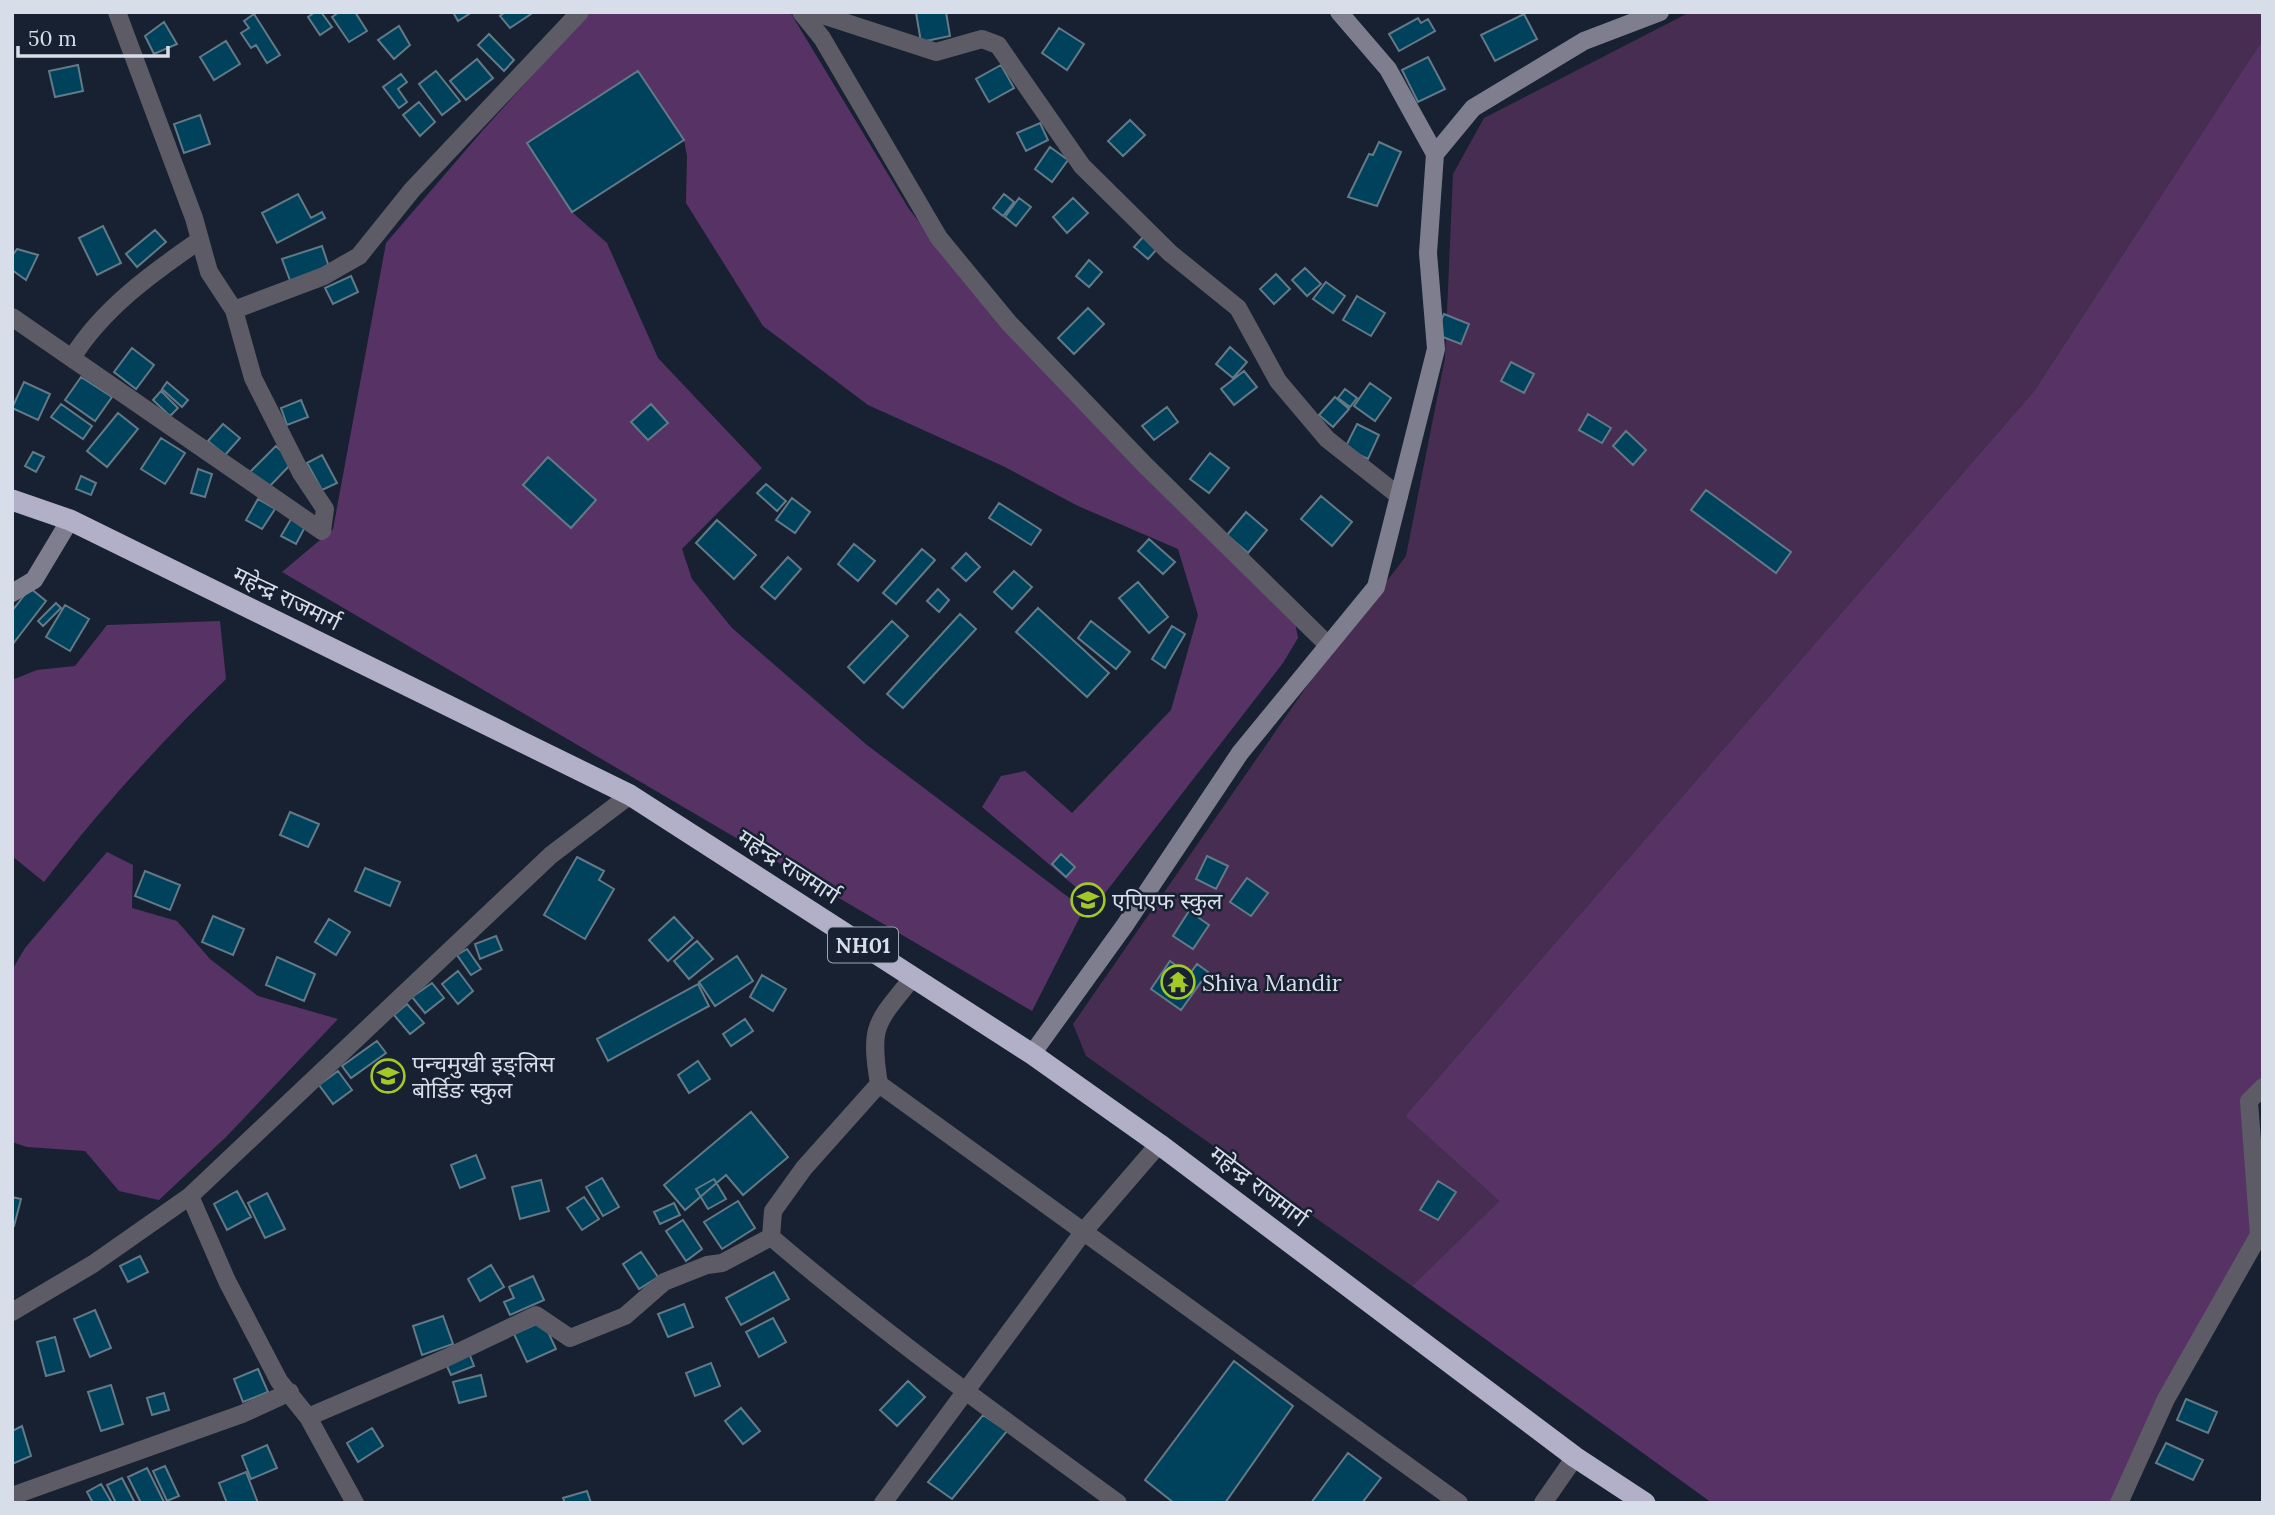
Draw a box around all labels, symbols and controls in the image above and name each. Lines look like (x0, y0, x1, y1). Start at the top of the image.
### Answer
scale bar (18, 14, 168, 58)
text: 50 m (28, 25, 77, 52)
street label: महेन्द्र राजमार्ग (228, 559, 347, 637)
street label: महेन्द्र राजमार्ग (732, 822, 847, 910)
school or university icon: एपिएफ स्कुल (1069, 881, 1107, 919)
place label: एपिएफ स्कुल (1112, 886, 1223, 916)
road number: NH01 (828, 928, 898, 962)
temple icon: Shiva Mandir (1159, 963, 1197, 1001)
place label: Shiva Mandir (1202, 968, 1342, 997)
place label: पन्चमुखी इङ्लिस बोर्डिङ स्कुल (412, 1049, 555, 1105)
school or university icon: पन्चमुखी इङ्लिस बोर्डिङ स्कुल (369, 1057, 407, 1095)
street label: महेन्द्र राजमार्ग (1204, 1139, 1315, 1233)

